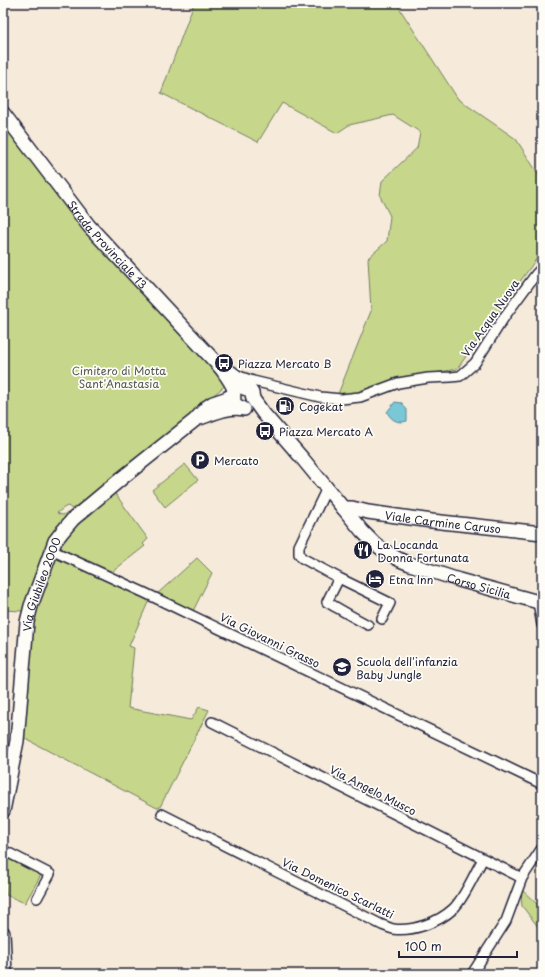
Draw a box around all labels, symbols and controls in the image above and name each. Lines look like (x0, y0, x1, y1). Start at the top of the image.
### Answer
street label: Strada Provinciale 13 (64, 196, 152, 292)
street label: Via Acqua Nuova (457, 275, 523, 360)
bus stop icon: Piazza Mercato B (213, 352, 235, 374)
place label: Piazza Mercato B (238, 355, 331, 372)
park label: Cimitero di Motta Sant'Anastasia (72, 362, 166, 392)
fuel station icon: Cogekat (274, 395, 296, 417)
place label: Cogekat (299, 398, 343, 415)
bus stop icon: Piazza Mercato A (254, 420, 276, 442)
place label: Piazza Mercato A (279, 423, 373, 440)
parking icon: Mercato (189, 449, 211, 471)
place label: Mercato (214, 452, 259, 469)
street label: Viale Carmine Caruso (384, 506, 502, 537)
street label: Via Giubileo 2000 (18, 534, 64, 632)
place label: La Locanda Donna Fortunata (377, 536, 469, 566)
restaurant icon: La Locanda Donna Fortunata (352, 539, 374, 561)
hotel icon: Etna Inn (364, 568, 386, 590)
street label: Corso Sicilia (445, 568, 513, 603)
place label: Etna Inn (389, 571, 433, 588)
street label: Via Giovanni Grasso (217, 608, 323, 672)
place label: Scuola dell'infanzia Baby Jungle (356, 653, 458, 683)
school or university icon: Scuola dell'infanzia Baby Jungle (331, 656, 353, 678)
street label: Via Angelo Musco (327, 761, 419, 819)
street label: Via Domenico Scarlatti (279, 853, 397, 923)
scale bar (399, 933, 517, 959)
text: 100 m (405, 937, 442, 955)

